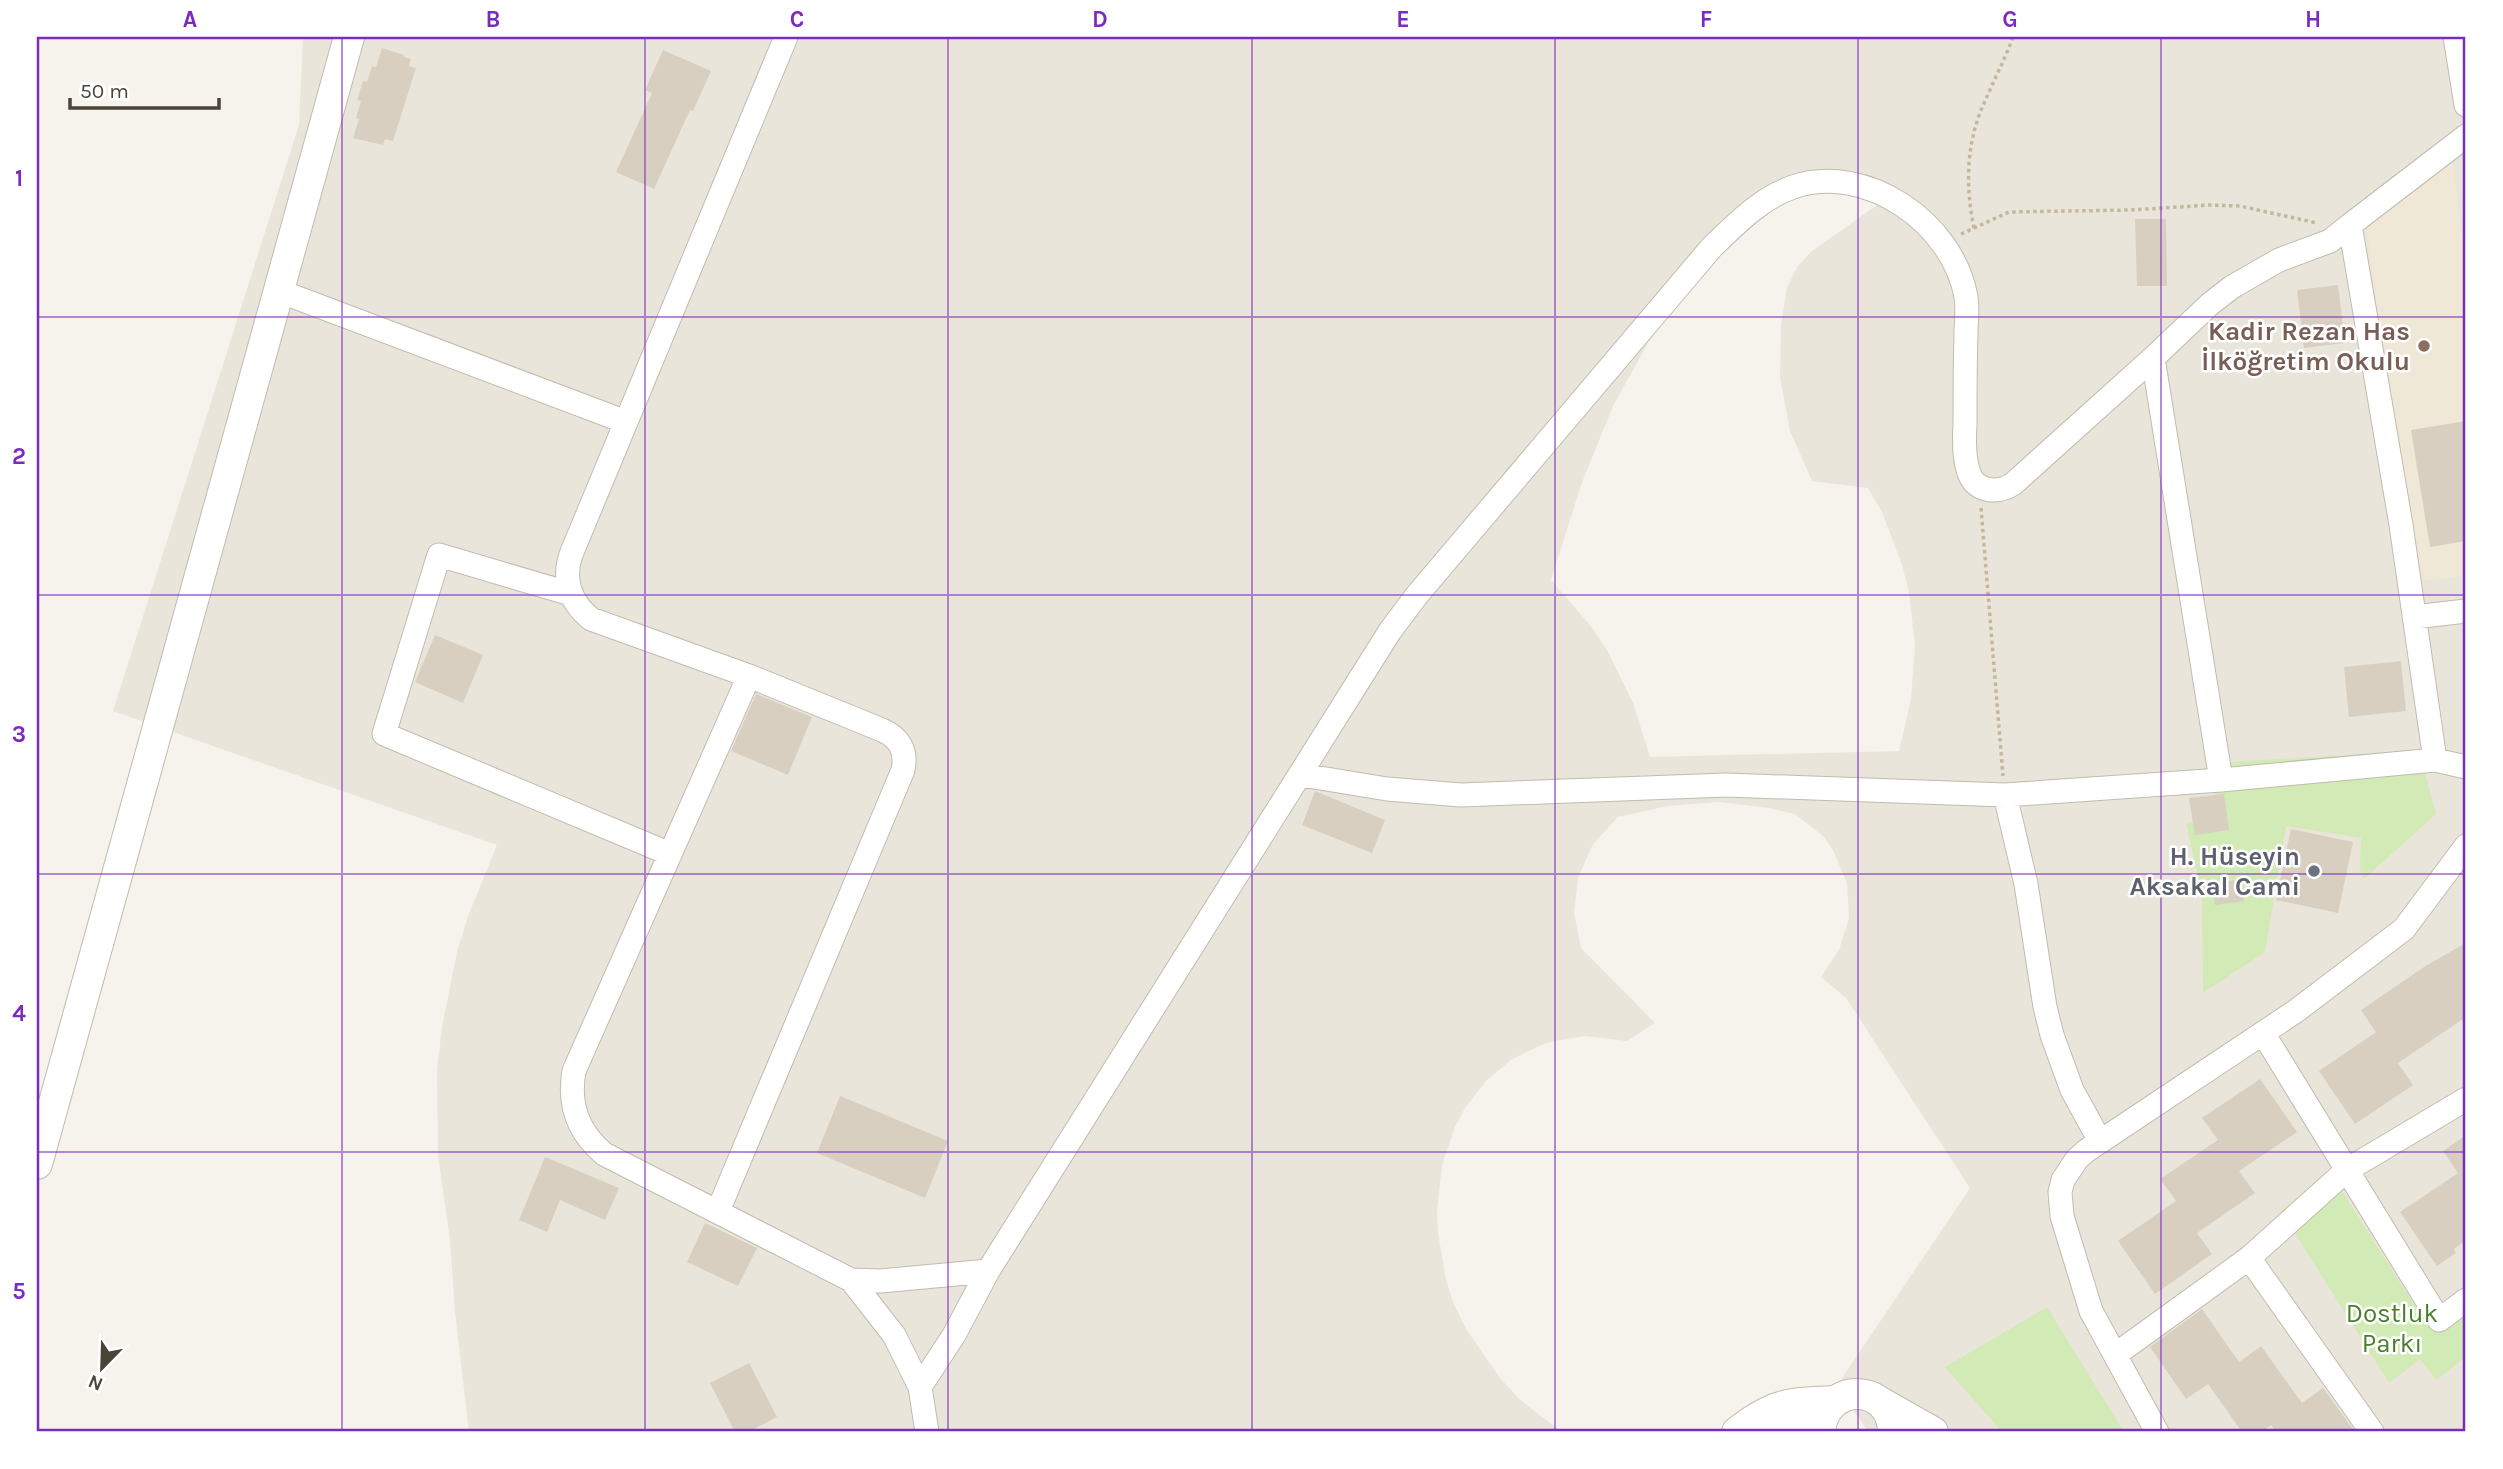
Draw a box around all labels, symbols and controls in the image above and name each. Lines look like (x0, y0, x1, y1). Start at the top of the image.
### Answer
text: A (183, 6, 197, 33)
text: B (486, 6, 500, 33)
text: C (790, 6, 804, 33)
text: D (1092, 6, 1108, 33)
text: E (1396, 6, 1410, 33)
text: F (1700, 6, 1712, 33)
text: G (2002, 6, 2018, 33)
text: H (2305, 6, 2321, 33)
scale bar (70, 66, 219, 110)
text: 50 m (80, 79, 129, 103)
text: 1 (15, 165, 23, 192)
place label: Kadir Rezan Has İlköğretim Okulu (2201, 316, 2410, 377)
marker: Kadir Rezan Has İlköğretim Okulu (2416, 338, 2432, 354)
text: 2 (12, 443, 26, 470)
text: 3 (12, 721, 26, 748)
place label: H. Hüseyin Aksakal Cami (2129, 841, 2300, 902)
marker: H. Hüseyin Aksakal Cami (2306, 863, 2322, 879)
text: 4 (12, 1000, 26, 1027)
text: 5 (12, 1278, 26, 1305)
park label: Dostluk Parkı (2346, 1298, 2438, 1359)
north arrow (66, 1332, 136, 1402)
text: N (85, 1370, 106, 1396)

